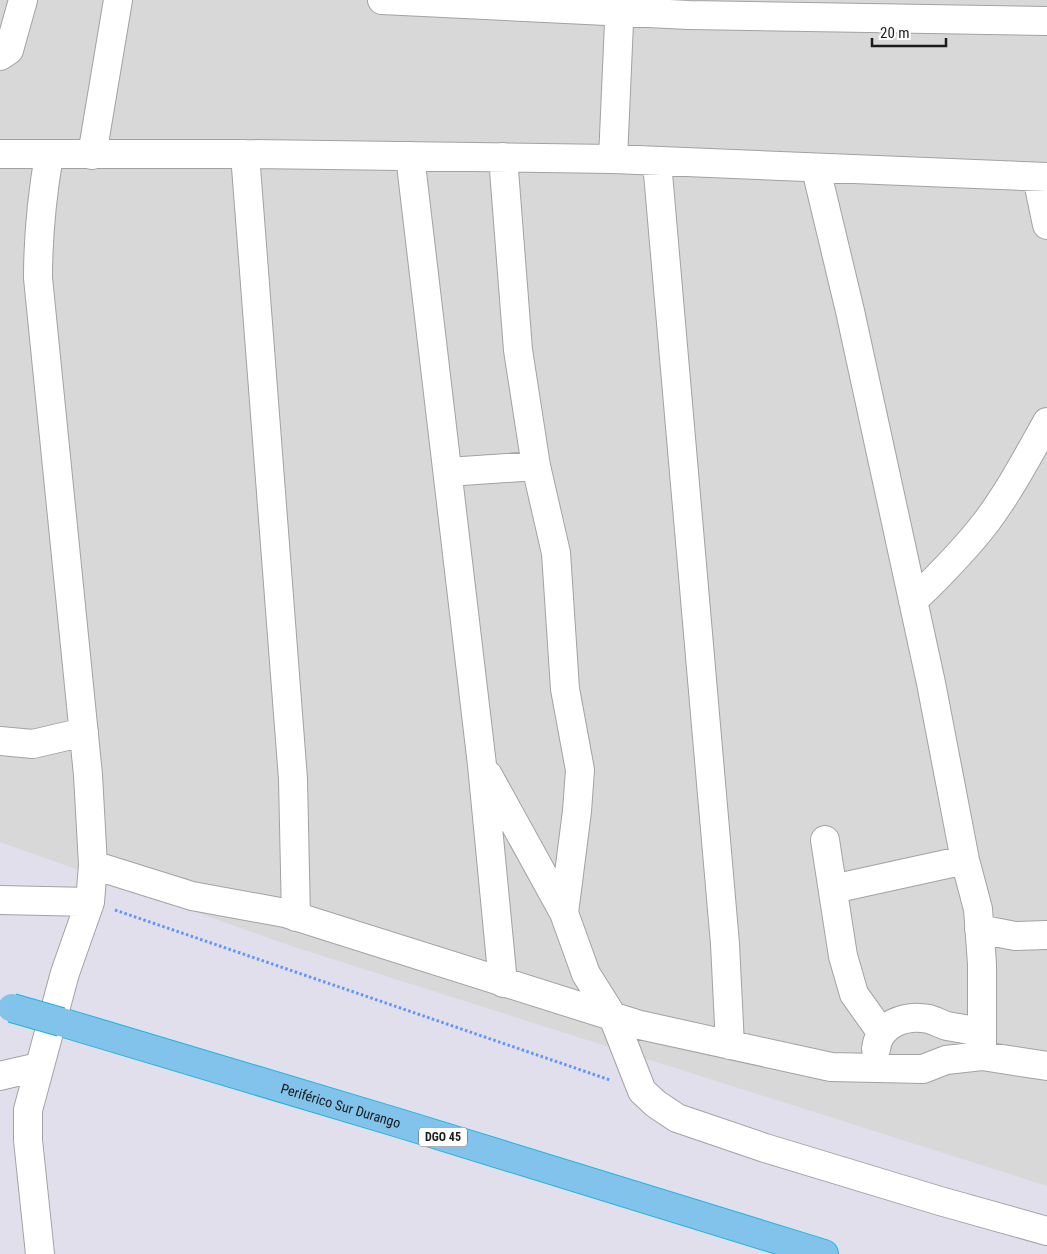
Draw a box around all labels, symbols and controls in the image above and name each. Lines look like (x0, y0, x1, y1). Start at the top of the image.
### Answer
scale bar (872, 15, 946, 47)
text: 20 m (880, 24, 910, 42)
street label: Periférico Sur Durango (279, 1080, 403, 1131)
road number: DGO 45 (419, 1128, 467, 1146)

